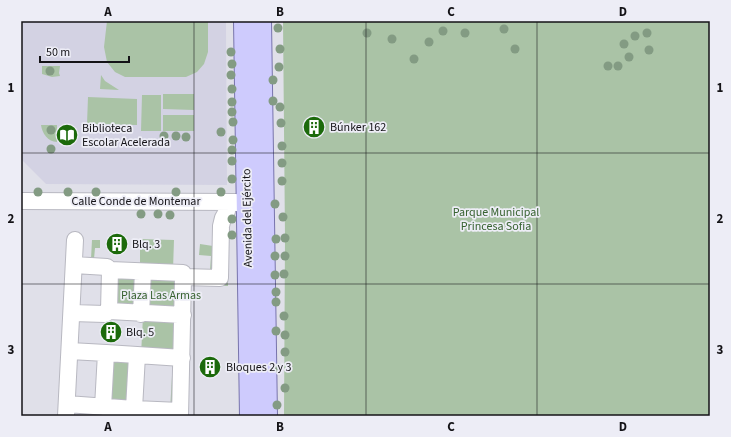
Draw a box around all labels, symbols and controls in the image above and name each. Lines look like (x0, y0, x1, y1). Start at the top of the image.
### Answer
text: A (103, 3, 112, 21)
text: B (276, 3, 284, 21)
text: C (447, 3, 455, 21)
text: D (619, 3, 627, 21)
scale bar (40, 38, 129, 64)
text: 50 m (46, 44, 70, 61)
text: 1 (8, 79, 15, 97)
text: 1 (717, 79, 724, 97)
building icon: Búnker 162 (301, 114, 327, 140)
place label: Búnker 162 (330, 119, 386, 136)
place label: Biblioteca Escolar Acelerada (82, 120, 170, 151)
library icon: Biblioteca Escolar Acelerada (54, 122, 80, 148)
street label: Avenida del Ejército (238, 168, 257, 268)
street label: Calle Conde de Montemar (71, 193, 201, 210)
park label: Parque Municipal Princesa Sofia (453, 204, 539, 235)
text: 2 (8, 210, 15, 228)
text: 2 (717, 210, 724, 228)
building icon: Blq. 3 (104, 231, 130, 257)
place label: Blq. 3 (132, 236, 160, 253)
park label: Plaza Las Armas (121, 287, 201, 304)
building icon: Blq. 5 (98, 319, 124, 345)
place label: Blq. 5 (126, 324, 154, 341)
text: 3 (8, 341, 15, 359)
text: 3 (717, 341, 724, 359)
building icon: Bloques 2 y 3 (197, 354, 223, 380)
place label: Bloques 2 y 3 (226, 359, 292, 376)
text: A (103, 418, 112, 436)
text: B (276, 418, 284, 436)
text: C (447, 418, 455, 436)
text: D (619, 418, 627, 436)

